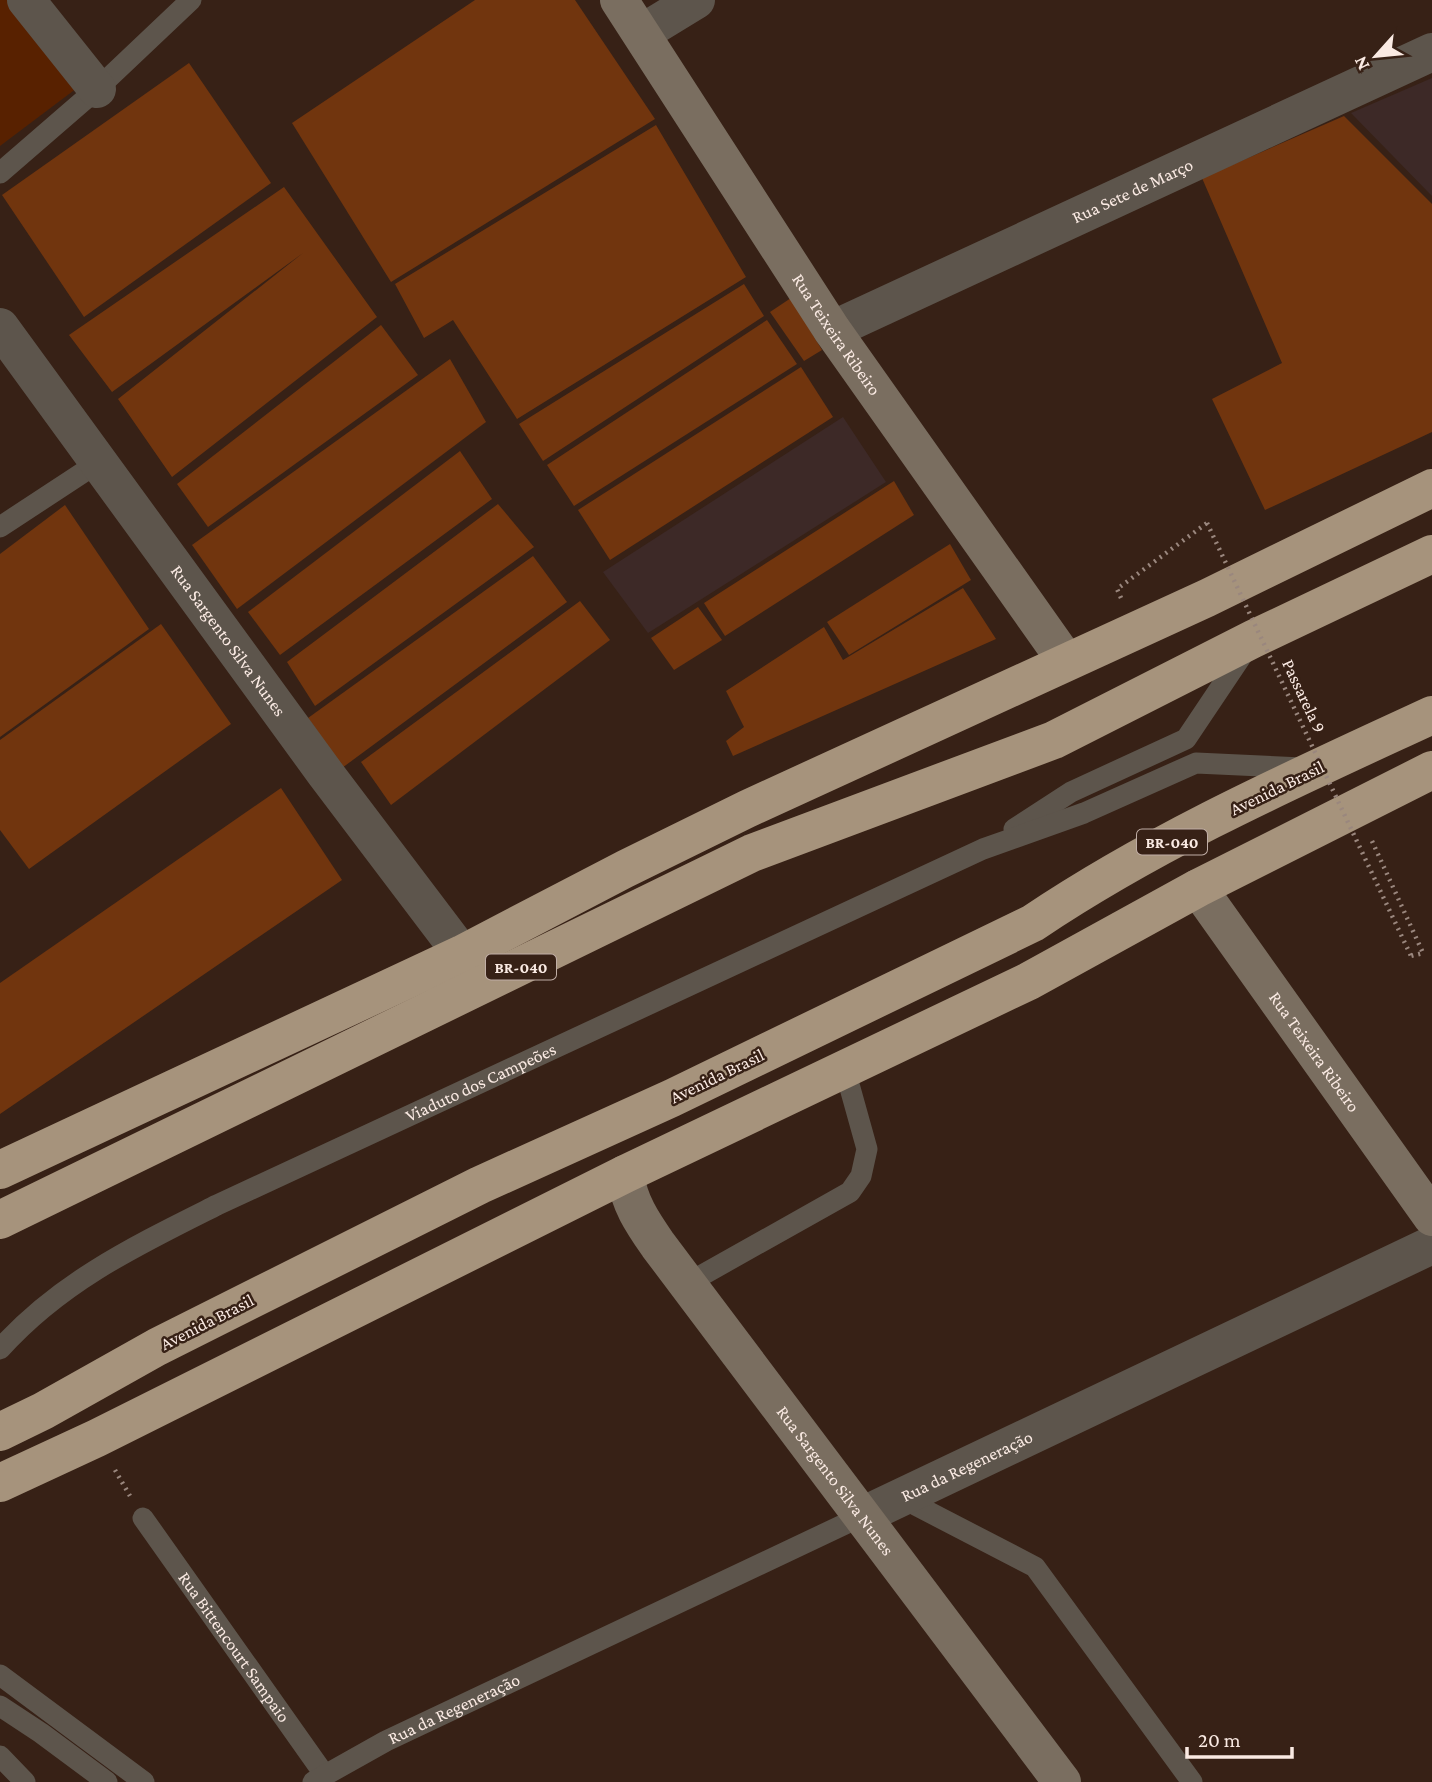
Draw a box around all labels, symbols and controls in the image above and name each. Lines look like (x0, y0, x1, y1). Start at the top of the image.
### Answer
north arrow (1341, 21, 1411, 91)
text: N (1349, 53, 1374, 74)
street label: Rua Sete de Março (1069, 154, 1196, 227)
street label: Rua Teixeira Ribeiro (788, 270, 885, 399)
street label: Rua Sargento Silva Nunes (167, 561, 290, 720)
street label: Passarela 9 (1278, 656, 1330, 736)
street label: Avenida Brasil (1227, 756, 1328, 819)
road number: BR-040 (1137, 830, 1207, 855)
road number: BR-040 (486, 954, 556, 979)
street label: Rua Teixeira Ribeiro (1265, 988, 1364, 1116)
street label: Viaduto dos Campeões (402, 1039, 559, 1126)
street label: Avenida Brasil (667, 1044, 768, 1107)
street label: Avenida Brasil (157, 1290, 257, 1354)
street label: Rua Sargento Silva Nunes (773, 1402, 898, 1559)
street label: Rua da Regeneração (898, 1426, 1036, 1506)
street label: Rua Bittencourt Sampaio (174, 1568, 294, 1726)
street label: Rua da Regeneração (385, 1669, 523, 1748)
scale bar (1187, 1716, 1292, 1760)
text: 20 m (1198, 1728, 1241, 1752)

